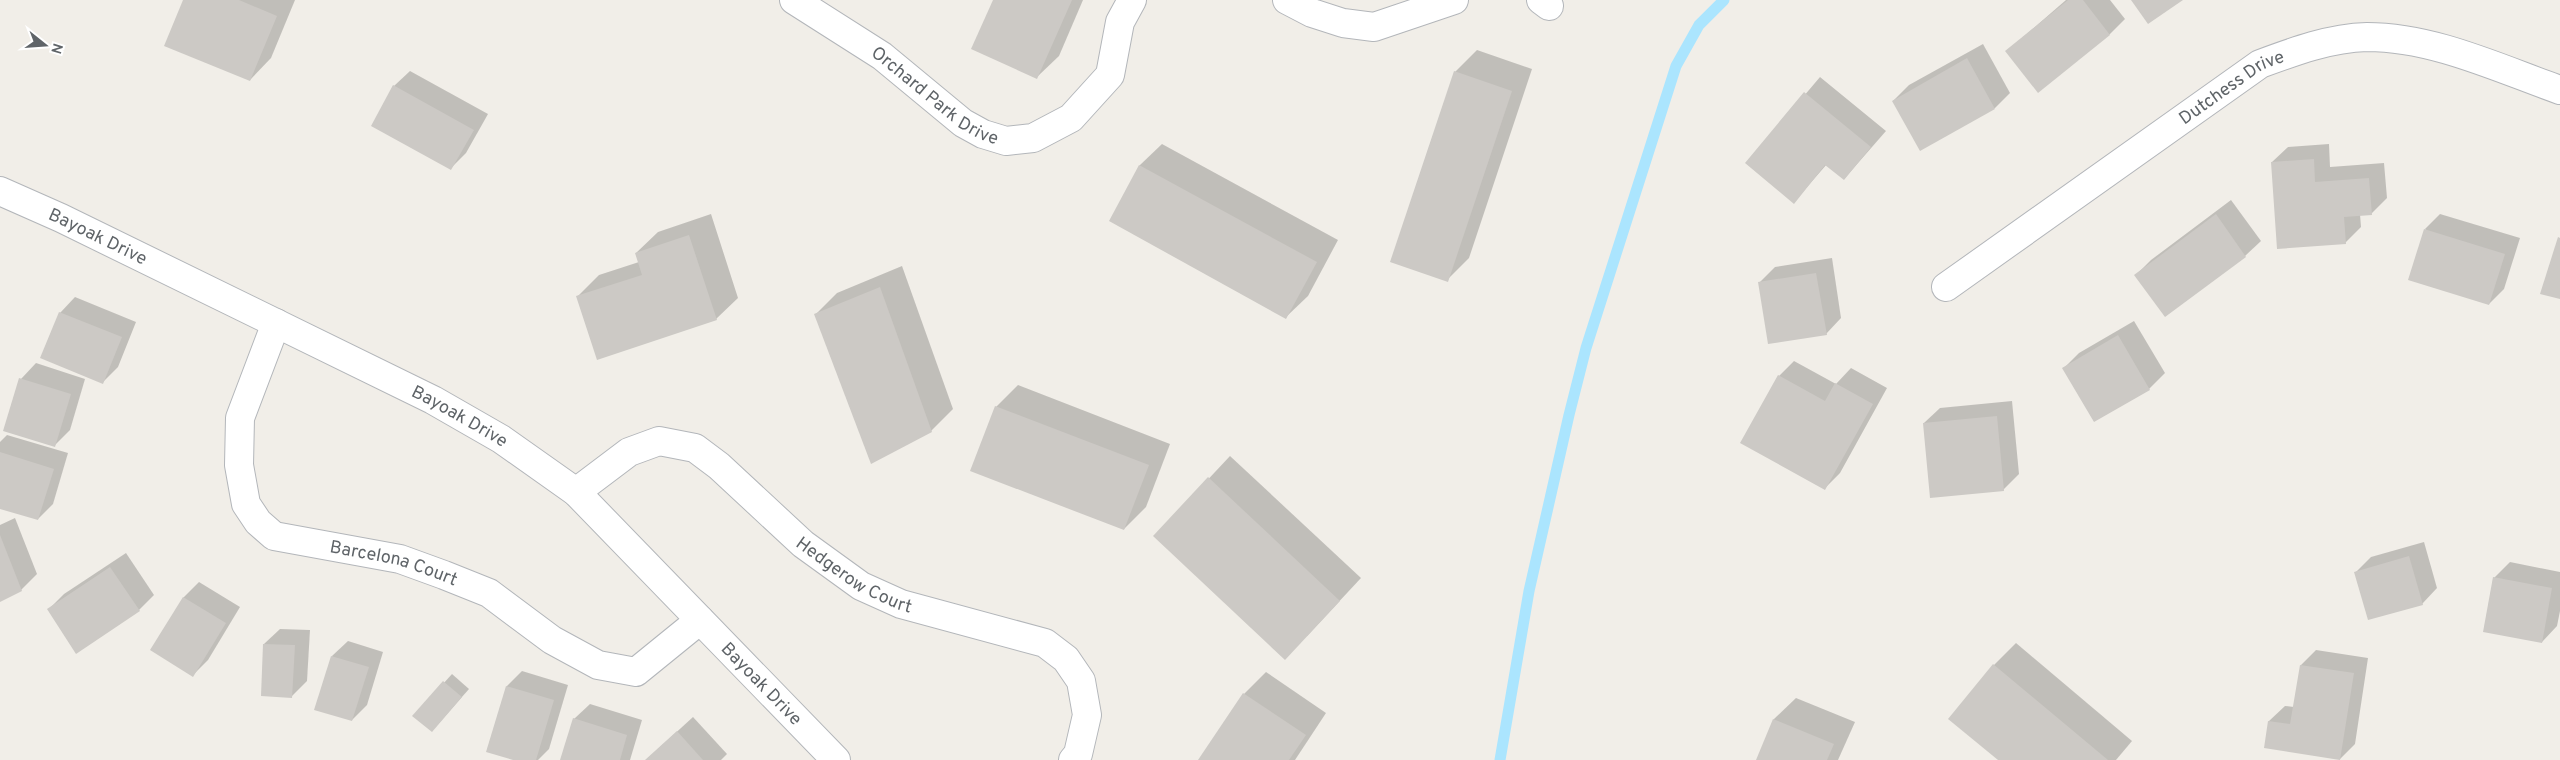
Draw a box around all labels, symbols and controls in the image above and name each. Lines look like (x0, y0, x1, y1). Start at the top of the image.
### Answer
north arrow (20, 20, 70, 70)
text: N (46, 41, 66, 56)
street label: Orchard Park Drive (866, 42, 1001, 151)
street label: Dutchess Drive (2175, 46, 2288, 131)
street label: Bayoak Drive (45, 204, 151, 271)
street label: Bayoak Drive (407, 381, 512, 453)
street label: Hedgerow Court (791, 532, 914, 619)
street label: Barcelona Court (328, 536, 461, 592)
street label: Bayoak Drive (715, 638, 806, 731)

